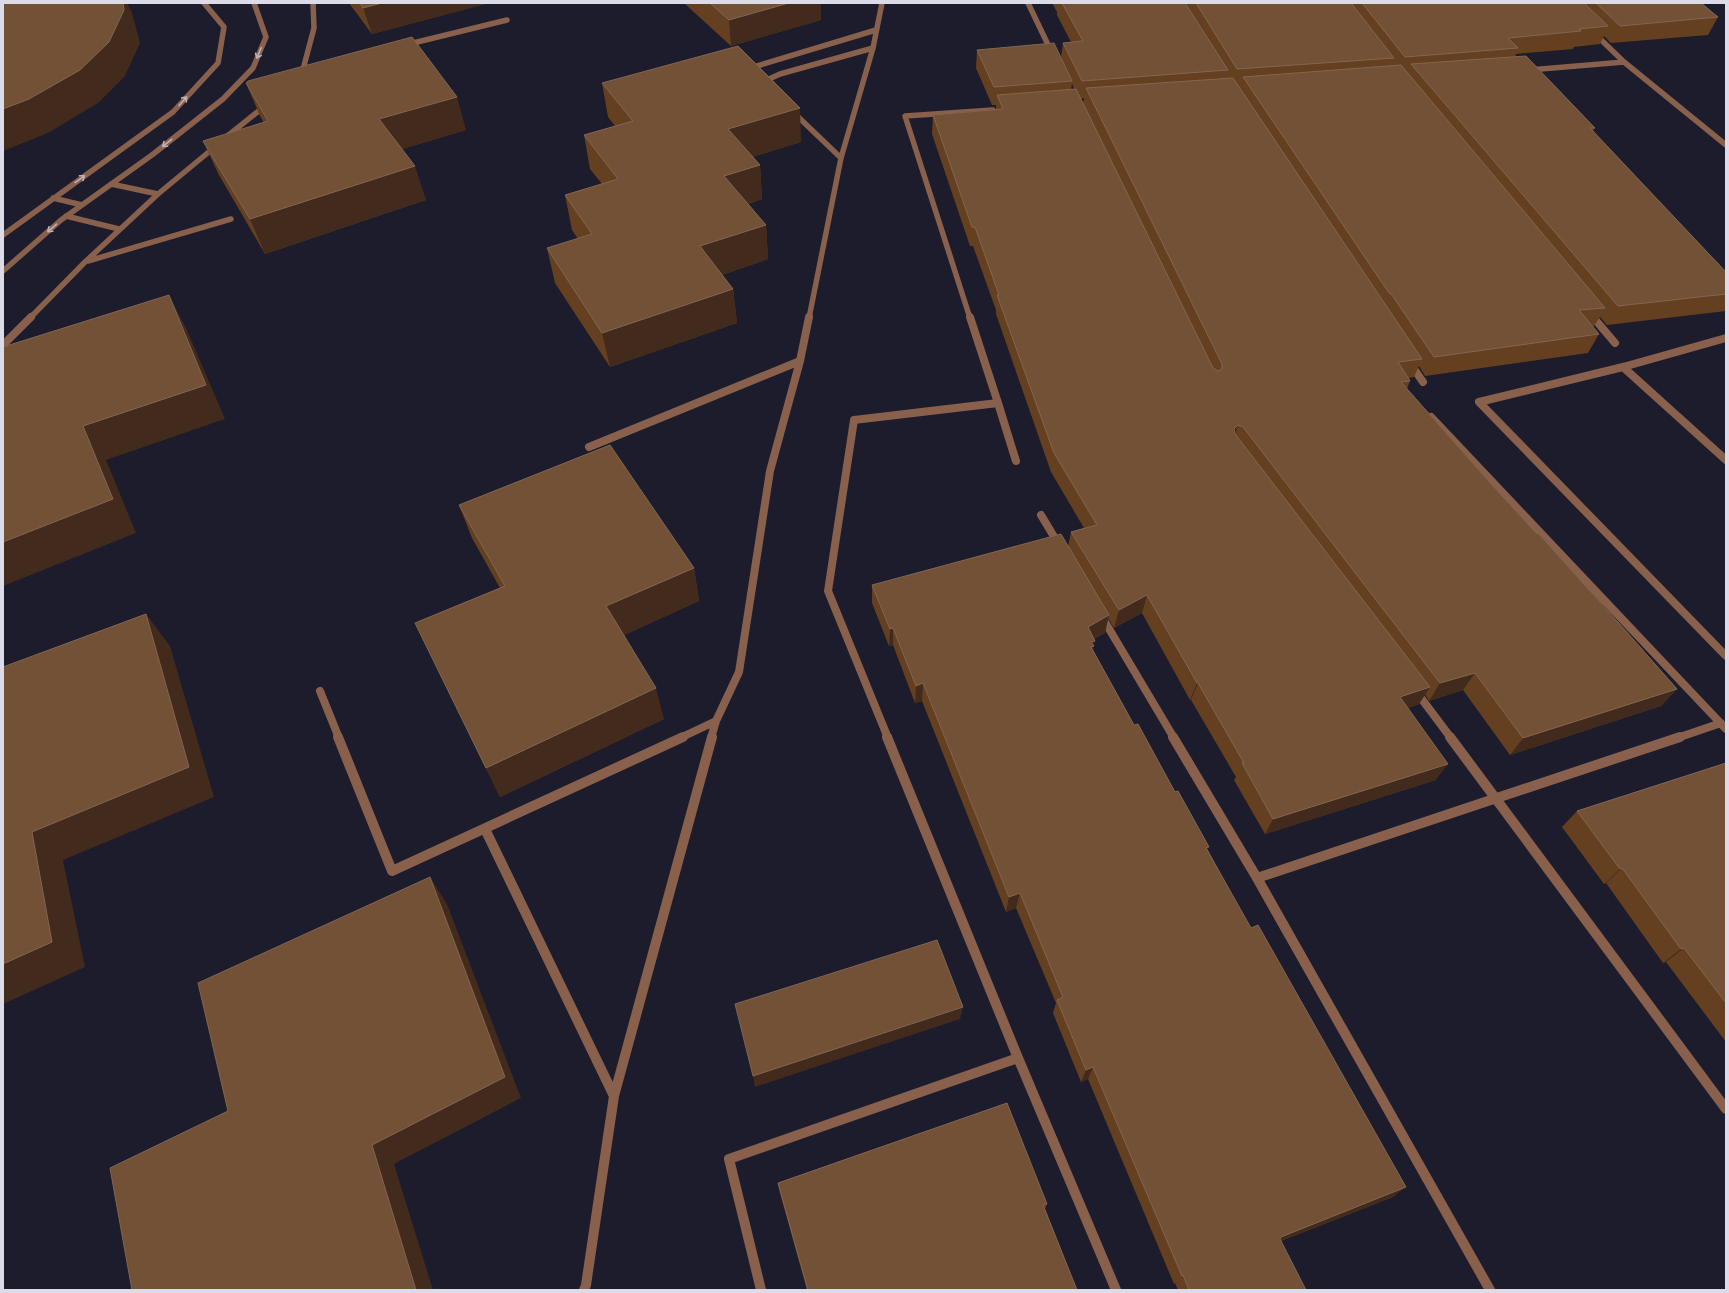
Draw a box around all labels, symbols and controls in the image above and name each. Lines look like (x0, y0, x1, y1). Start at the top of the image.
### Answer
one-way arrow (255, 46, 262, 58)
one-way arrow (178, 96, 187, 106)
one-way arrow (162, 138, 173, 147)
one-way arrow (74, 175, 85, 183)
one-way arrow (46, 224, 57, 233)

